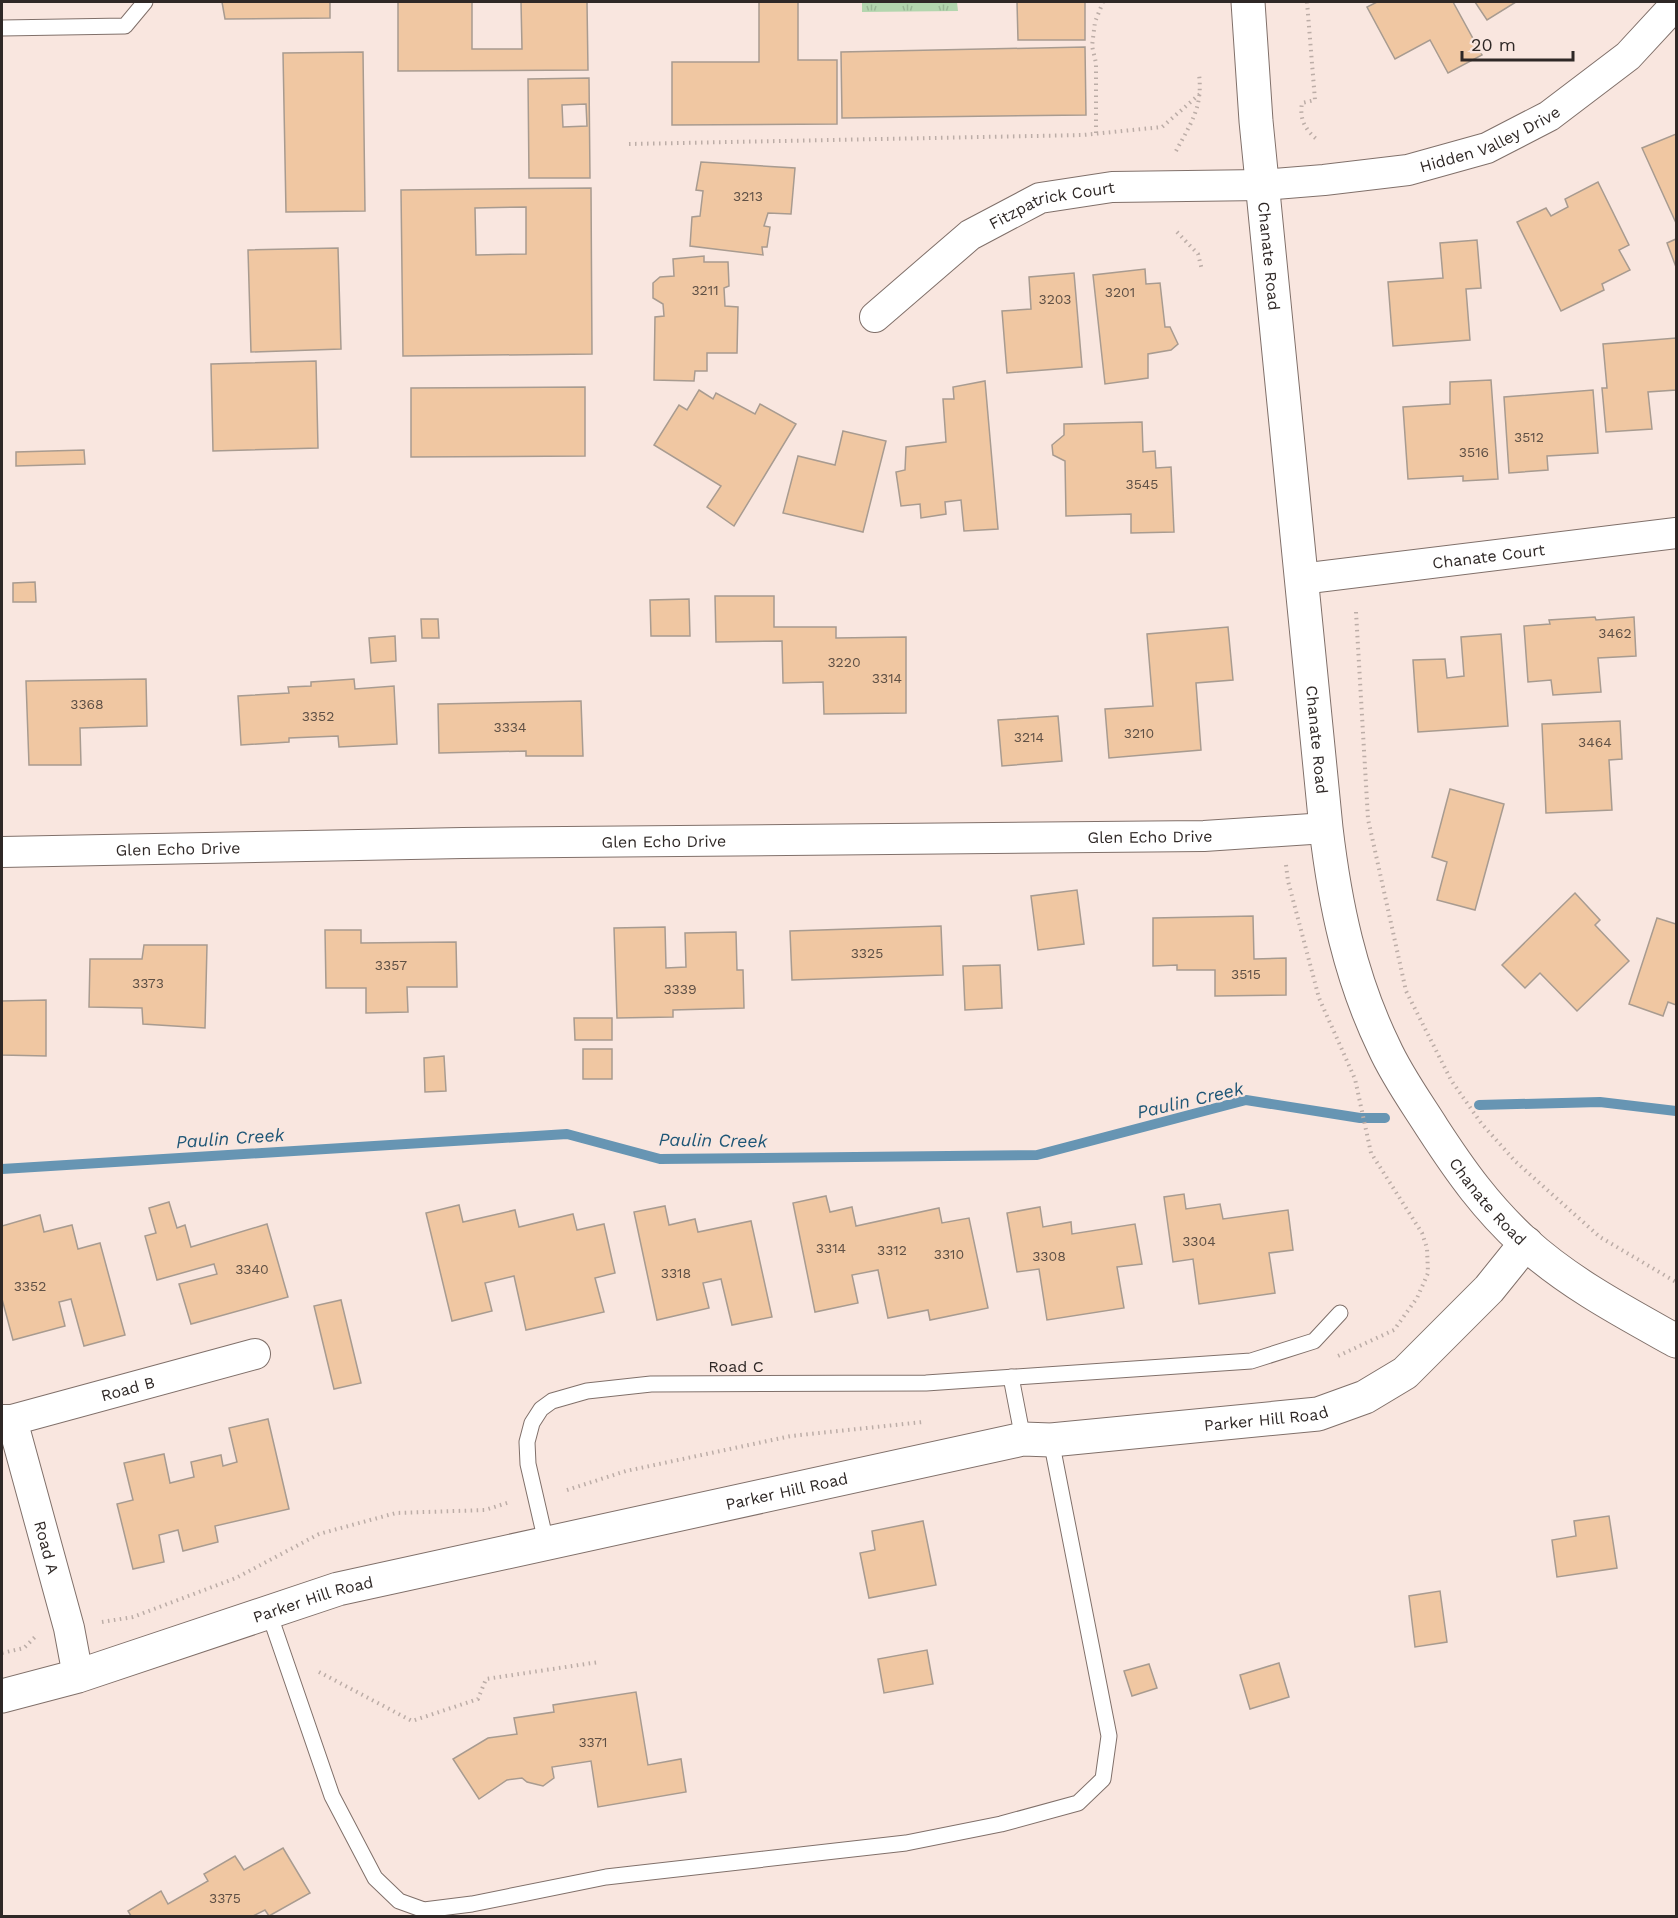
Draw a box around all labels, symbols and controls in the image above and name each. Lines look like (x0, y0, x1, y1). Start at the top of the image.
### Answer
scale bar (1462, 24, 1573, 62)
text: 20 m (1471, 34, 1516, 55)
street label: Hidden Valley Drive (1417, 102, 1564, 176)
street label: Fitzpatrick Court (985, 177, 1116, 233)
house number: 3213 (733, 188, 763, 204)
street label: Chanate Road (1255, 201, 1284, 311)
house number: 3211 (691, 282, 719, 298)
house number: 3201 (1105, 284, 1135, 300)
house number: 3203 (1039, 291, 1071, 307)
house number: 3512 (1514, 429, 1544, 445)
house number: 3516 (1459, 444, 1489, 460)
house number: 3545 (1125, 476, 1159, 492)
street label: Chanate Court (1431, 540, 1546, 572)
house number: 3462 (1598, 625, 1632, 641)
house number: 3220 (827, 654, 861, 670)
house number: 3314 (872, 670, 902, 686)
street label: Chanate Road (1302, 684, 1332, 795)
house number: 3368 (70, 696, 104, 712)
house number: 3352 (302, 708, 334, 724)
house number: 3334 (493, 719, 527, 735)
house number: 3210 (1124, 725, 1154, 741)
house number: 3214 (1014, 729, 1044, 745)
house number: 3464 (1578, 734, 1612, 750)
street label: Glen Echo Drive (1087, 826, 1213, 847)
street label: Glen Echo Drive (601, 831, 726, 851)
street label: Glen Echo Drive (115, 838, 241, 859)
house number: 3325 (851, 945, 883, 961)
house number: 3357 (375, 957, 407, 973)
house number: 3515 (1231, 966, 1261, 982)
house number: 3373 (132, 975, 164, 991)
house number: 3339 (663, 981, 697, 997)
water label: Paulin Creek (1135, 1077, 1247, 1122)
water label: Paulin Creek (175, 1124, 286, 1152)
water label: Paulin Creek (658, 1129, 769, 1151)
street label: Chanate Road (1446, 1154, 1531, 1249)
house number: 3304 (1182, 1233, 1216, 1249)
house number: 3314 (816, 1240, 846, 1256)
house number: 3312 (877, 1242, 907, 1258)
house number: 3310 (934, 1246, 964, 1262)
house number: 3308 (1032, 1248, 1066, 1264)
house number: 3340 (235, 1261, 269, 1277)
house number: 3318 (661, 1265, 691, 1281)
house number: 3352 (14, 1278, 46, 1294)
street label: Road C (708, 1357, 764, 1376)
street label: Road B (99, 1372, 157, 1405)
street label: Parker Hill Road (1203, 1402, 1331, 1435)
street label: Parker Hill Road (724, 1468, 850, 1513)
street label: Road A (31, 1519, 63, 1577)
street label: Parker Hill Road (250, 1572, 375, 1626)
house number: 3371 (578, 1734, 608, 1750)
house number: 3375 (209, 1890, 241, 1906)

